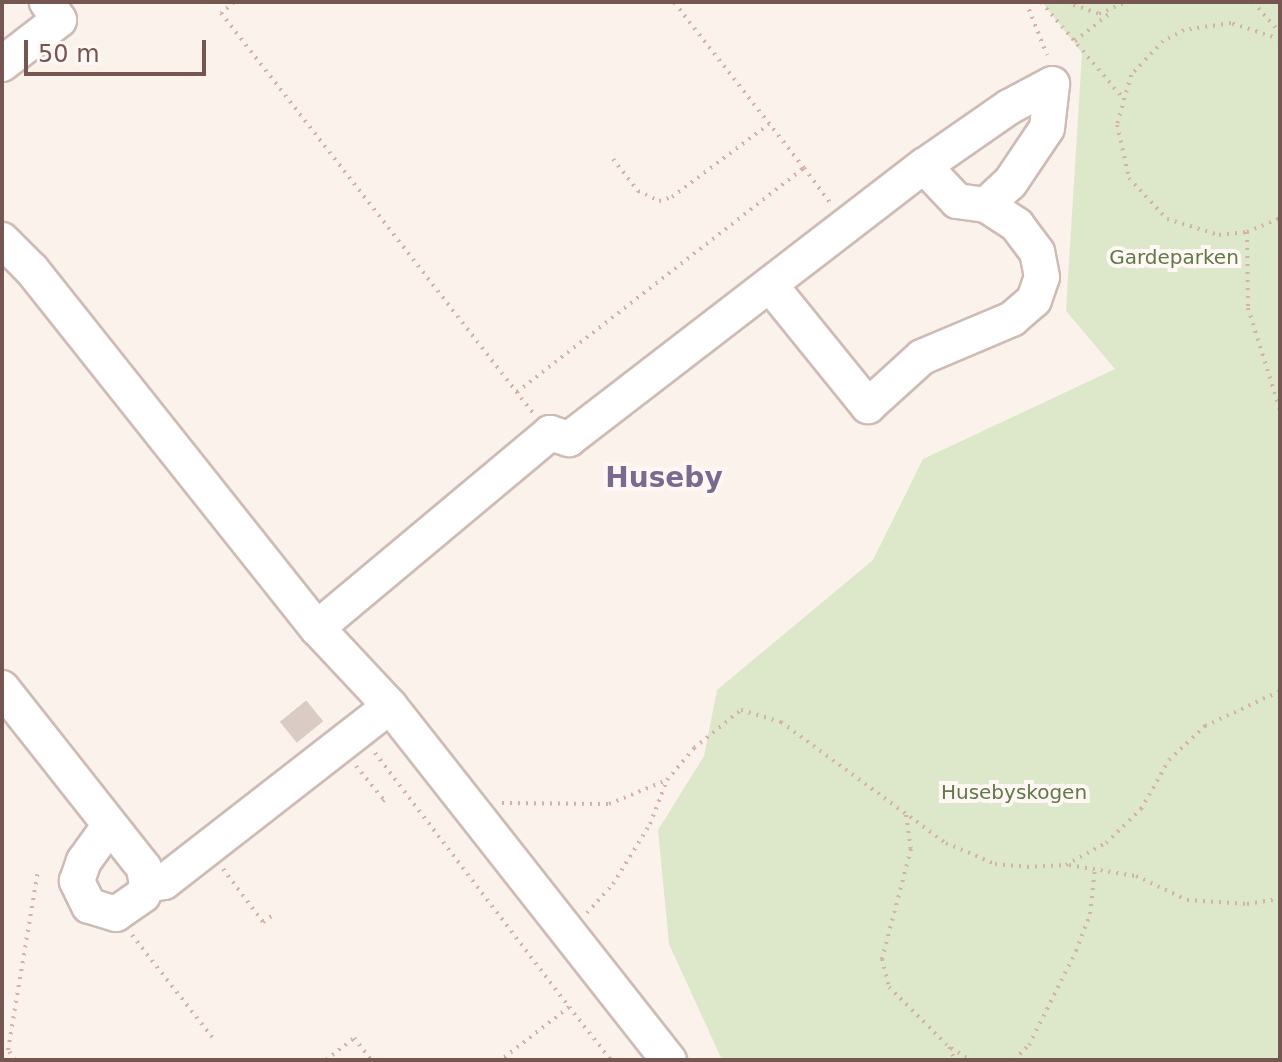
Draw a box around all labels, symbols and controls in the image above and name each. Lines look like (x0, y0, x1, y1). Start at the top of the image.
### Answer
scale bar (28, 24, 210, 74)
text: 50 m (38, 40, 100, 68)
park label: Gardeparken (1109, 245, 1239, 269)
district label: Huseby (605, 461, 723, 495)
park label: Husebyskogen (941, 780, 1087, 804)

